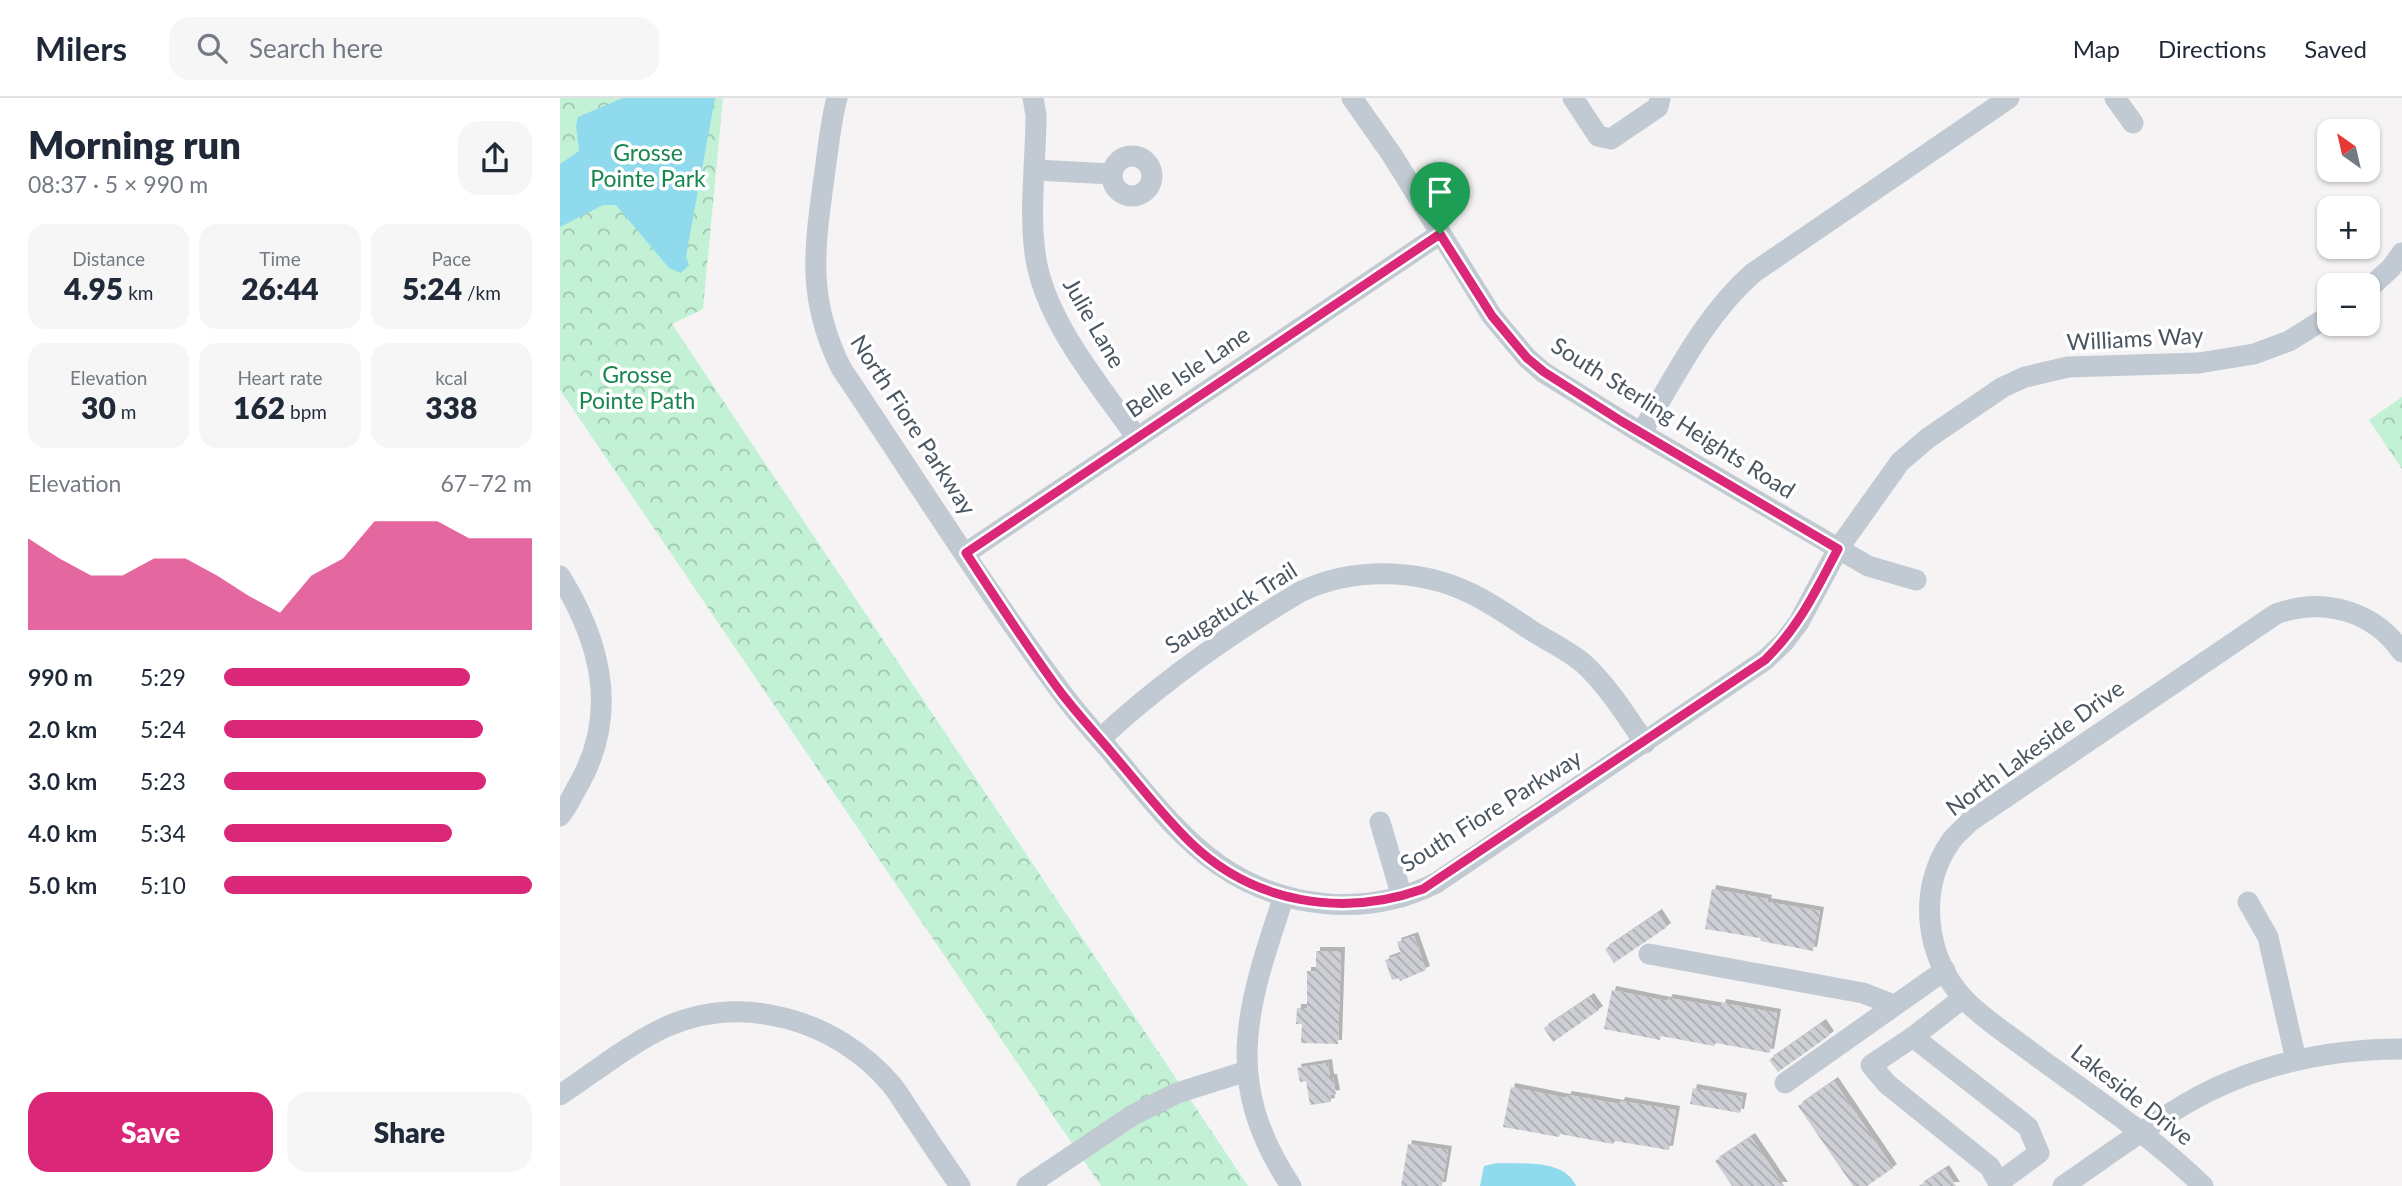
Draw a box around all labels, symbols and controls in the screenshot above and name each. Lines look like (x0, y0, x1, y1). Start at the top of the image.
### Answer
search box (169, 17, 659, 80)
text: Milers (35, 28, 127, 68)
icon: search (193, 29, 231, 67)
text: Search here (249, 32, 383, 64)
text: Map (2073, 34, 2120, 63)
text: Directions (2158, 34, 2266, 63)
text: Saved (2304, 34, 2367, 63)
north arrow (2317, 119, 2380, 182)
map controls (2317, 119, 2380, 336)
text: Morning run (28, 121, 241, 167)
button: share (458, 121, 532, 195)
park label: Grosse Pointe Park (590, 138, 706, 192)
pin (1410, 162, 1470, 234)
text: 08:37 · 5 × 990 m (28, 170, 208, 198)
icon: arrive (1421, 173, 1459, 211)
button: + (2317, 196, 2380, 259)
text: Distance (72, 247, 145, 270)
text: Time (259, 247, 301, 270)
text: Pace (432, 247, 471, 270)
text: 4.95 (64, 270, 123, 306)
text: 26:44 (241, 270, 319, 306)
text: 5:24 (402, 270, 462, 306)
street label: Julie Lane (1058, 272, 1132, 373)
button: − (2317, 273, 2380, 336)
text: km (123, 281, 153, 304)
text: /km (462, 281, 501, 304)
street label: Belle Isle Lane (1120, 319, 1255, 423)
street label: Williams Way (2066, 320, 2204, 356)
street label: North Fiore Parkway (845, 329, 983, 520)
street label: South Sterling Heights Road (1546, 331, 1801, 504)
park label: Grosse Pointe Path (579, 360, 695, 414)
text: Elevation (70, 366, 147, 389)
text: Heart rate (237, 366, 323, 389)
text: kcal (435, 366, 467, 389)
text: 30 (81, 389, 116, 425)
text: 162 (233, 389, 285, 425)
text: 338 (425, 389, 477, 425)
text: m (116, 400, 136, 423)
text: bpm (285, 400, 327, 423)
text: Elevation (28, 469, 121, 497)
text: 67–72 m (440, 469, 532, 497)
street label: Saugatuck Trail (1159, 555, 1302, 659)
text: 990 m (28, 663, 93, 691)
text: 5:29 (140, 663, 186, 691)
street label: North Lakeside Drive (1940, 673, 2129, 821)
text: 2.0 km (28, 715, 97, 743)
text: 5:24 (140, 715, 186, 743)
street label: South Fiore Parkway (1395, 743, 1586, 877)
text: 3.0 km (28, 767, 97, 795)
text: 5:23 (140, 767, 186, 795)
text: 4.0 km (28, 819, 97, 847)
text: 5:34 (140, 819, 186, 847)
text: 5.0 km (28, 871, 97, 899)
text: 5:10 (140, 871, 186, 899)
street label: Lakeside Drive (2066, 1038, 2199, 1151)
button: Save (28, 1092, 273, 1172)
button: Share (287, 1092, 532, 1172)

